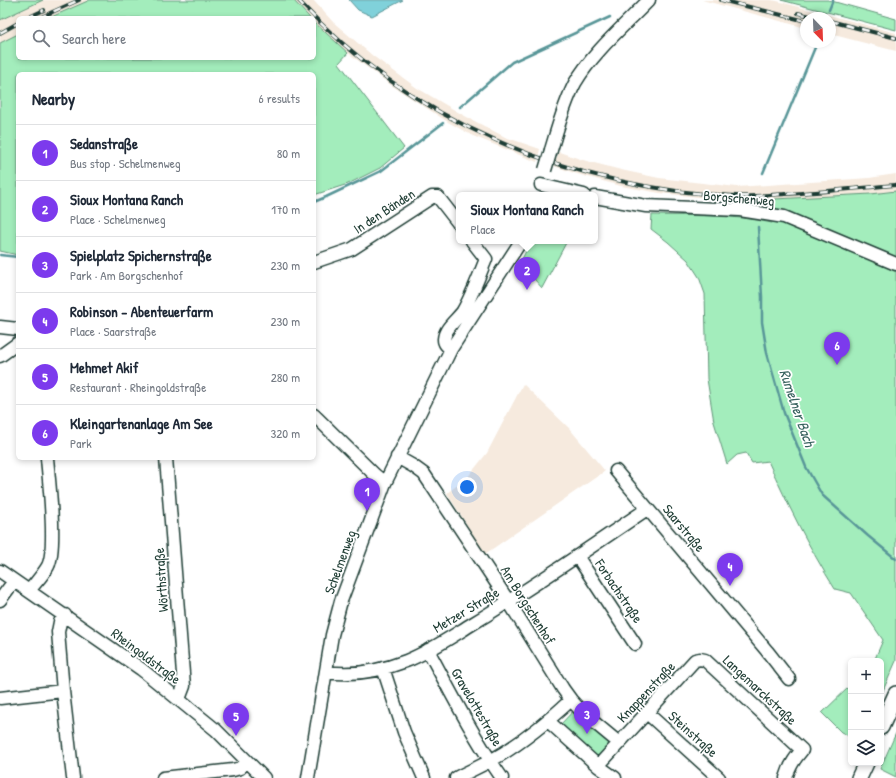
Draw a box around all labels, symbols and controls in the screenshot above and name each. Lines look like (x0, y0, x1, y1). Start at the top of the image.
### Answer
north arrow (800, 12, 836, 48)
search box (16, 16, 316, 60)
icon: search (30, 27, 52, 49)
text: Search here (62, 28, 126, 49)
text: Nearby (32, 87, 75, 110)
text: 6 results (259, 89, 300, 107)
text: Sedanstraße (70, 133, 138, 154)
text: 1 (43, 144, 47, 162)
text: 80 m (277, 144, 300, 162)
text: Bus stop · Schelmenweg (70, 154, 181, 172)
street label: In den Bänden (349, 184, 418, 238)
street label: Borgschenweg (703, 185, 775, 211)
text: Sioux Montana Ranch (70, 189, 183, 210)
popup (456, 192, 598, 244)
text: Sioux Montana Ranch (471, 199, 583, 220)
text: 2 (42, 200, 48, 218)
text: 170 m (271, 200, 300, 218)
text: Place · Schelmenweg (70, 210, 166, 228)
text: Place (471, 220, 496, 238)
text: Spielplatz Spichernstraße (70, 245, 212, 266)
text: 3 (42, 256, 48, 274)
text: 230 m (270, 256, 300, 274)
pin: 2 (514, 257, 540, 290)
text: Park · Am Borgschenhof (70, 266, 183, 284)
text: Robinson - Abenteuerfarm (70, 301, 213, 322)
text: 4 (43, 312, 47, 330)
text: 230 m (270, 312, 300, 330)
text: Place · Saarstraße (70, 322, 156, 340)
pin: 6 (824, 332, 850, 365)
text: Mehmet Akif (70, 357, 138, 378)
water label: Rumelner Bach (774, 366, 821, 451)
text: 5 (42, 368, 48, 386)
text: 280 m (271, 368, 300, 386)
text: Restaurant · Rheingoldstraße (70, 378, 206, 396)
text: Kleingartenanlage Am See (70, 413, 213, 434)
text: 6 (42, 424, 48, 442)
text: 320 m (270, 424, 300, 442)
text: Park (70, 434, 92, 452)
your location (457, 477, 477, 497)
pin: 1 (354, 478, 380, 511)
street label: Saarstraße (658, 500, 710, 557)
street label: Schelmenweg (319, 527, 361, 597)
street label: Wörthstraße (149, 547, 173, 613)
pin: 4 (717, 553, 743, 586)
street label: Forbachstraße (590, 554, 648, 627)
street label: Am Borgschenhof (496, 562, 560, 648)
street label: Metzer Straße (429, 582, 503, 638)
street label: Rheingoldstraße (107, 623, 185, 689)
street label: Langemarckstraße (719, 650, 802, 730)
street label: Knappenstraße (612, 657, 680, 727)
map controls (848, 658, 884, 766)
button: + (848, 658, 884, 694)
street label: Gravelottestraße (446, 664, 508, 750)
button: − (848, 694, 884, 730)
pin: 3 (574, 701, 600, 734)
pin: 5 (223, 703, 249, 736)
street label: Steinstraße (664, 706, 722, 762)
button: layers (848, 730, 884, 766)

